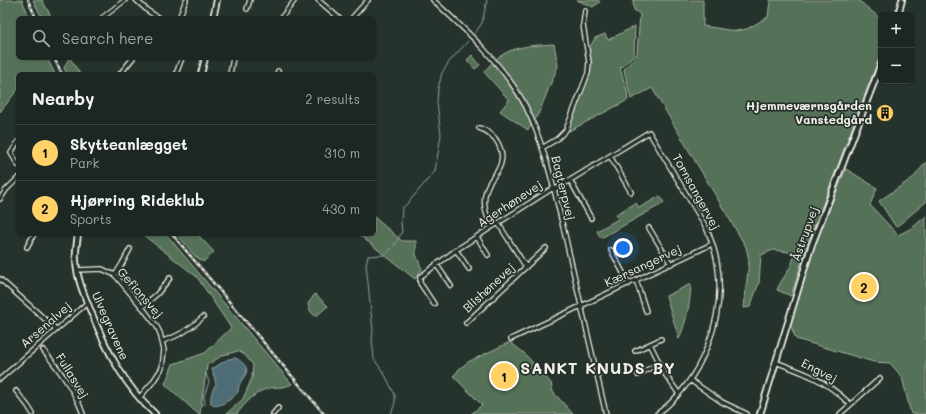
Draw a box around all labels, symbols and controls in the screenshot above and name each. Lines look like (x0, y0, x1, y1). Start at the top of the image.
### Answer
map controls (878, 12, 914, 84)
button: + (878, 12, 914, 48)
search box (16, 16, 376, 60)
icon: search (30, 27, 52, 49)
text: Search here (62, 28, 153, 48)
button: − (878, 48, 914, 84)
text: Nearby (32, 87, 94, 109)
text: 2 results (305, 90, 360, 107)
place label: Hjemmeværnsgården Vanstedgård (746, 97, 872, 127)
building icon: Hjemmeværnsgården Vanstedgård (875, 103, 895, 123)
text: Skytteanlægget (70, 134, 188, 154)
text: 1 (42, 144, 48, 161)
text: 310 m (324, 144, 360, 161)
street label: Tornsangervej (669, 151, 724, 232)
text: Park (70, 154, 99, 171)
street label: Bagterpvej (548, 154, 580, 222)
street label: Agerhønevej (474, 176, 545, 230)
text: Hjørring Rideklub (70, 190, 205, 210)
text: 2 (41, 200, 49, 217)
text: 430 m (322, 200, 360, 217)
street label: Åstrupvej (787, 204, 821, 263)
text: Sports (70, 210, 112, 227)
your location (613, 238, 633, 258)
street label: Kærsangervej (601, 240, 684, 290)
street label: Blishønevej (459, 259, 518, 316)
street label: Gefionsvej (114, 264, 167, 321)
pin: 2 (851, 272, 877, 302)
street label: Ulvegravene (89, 289, 133, 362)
street label: Arsenalvej (16, 298, 74, 351)
street label: Fullasvej (53, 350, 93, 401)
street label: Engvej (799, 354, 840, 386)
district label: SANKT KNUDS BY (520, 357, 676, 378)
pin: 1 (491, 361, 517, 391)

